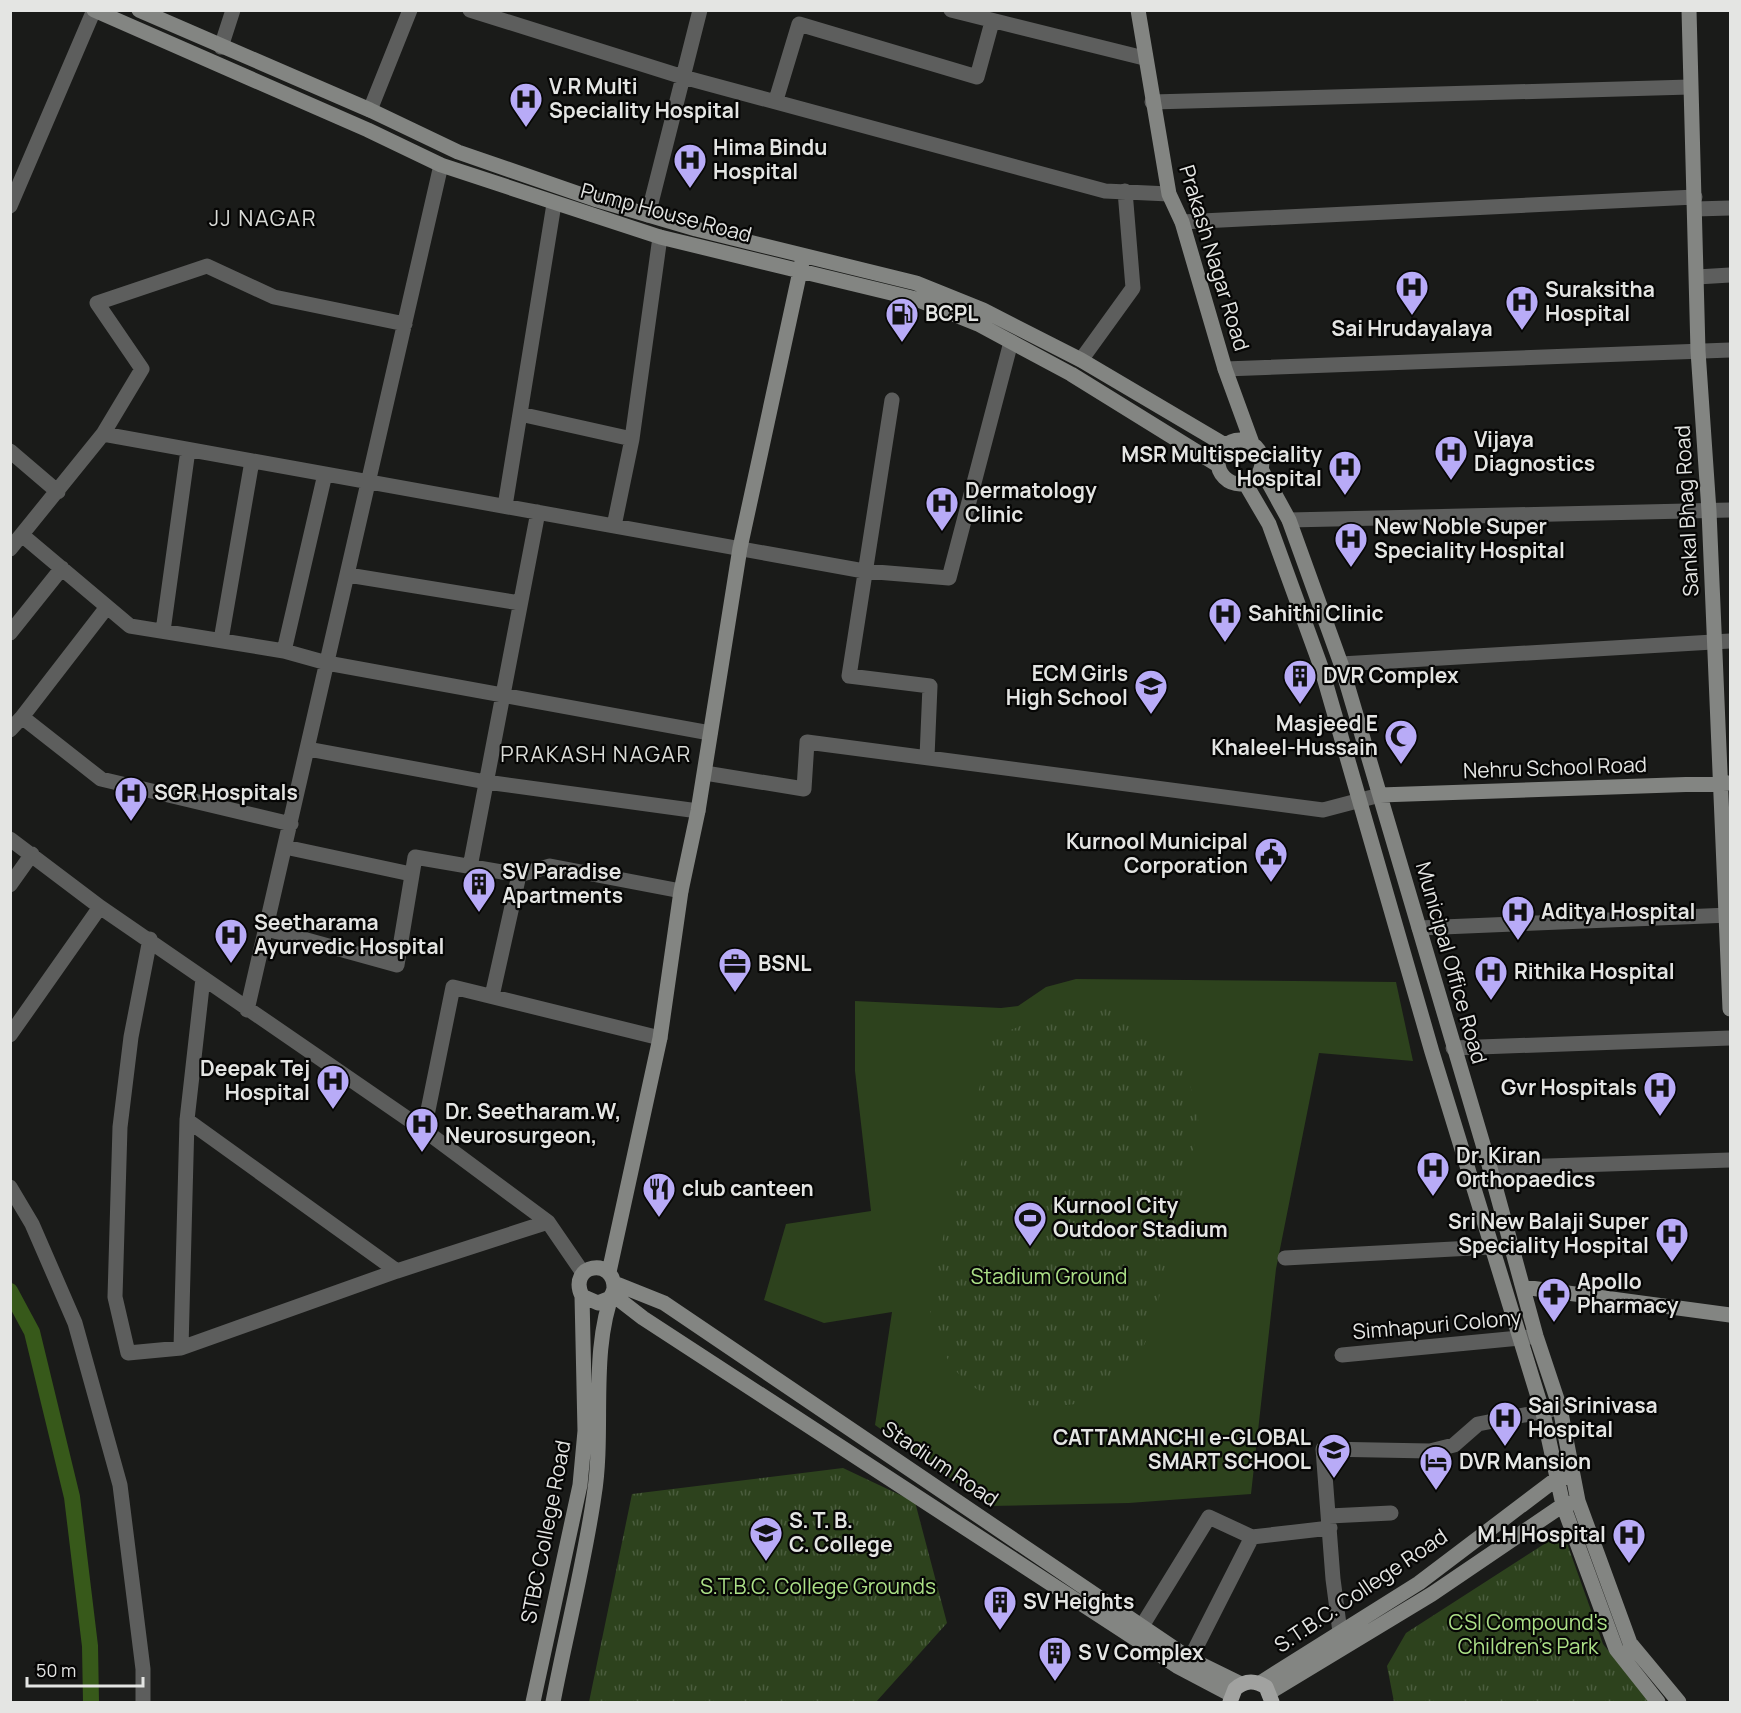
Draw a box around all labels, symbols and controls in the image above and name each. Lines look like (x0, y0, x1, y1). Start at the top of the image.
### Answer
place label: V.R Multi Speciality Hospital (549, 72, 740, 124)
hospital icon: V.R Multi Speciality Hospital (508, 81, 544, 128)
place label: Hima Bindu Hospital (713, 133, 827, 185)
hospital icon: Hima Bindu Hospital (672, 142, 708, 189)
street label: Prakash Nagar Road (1173, 161, 1257, 354)
street label: Pump House Road (578, 176, 755, 248)
district label: JJ NAGAR (209, 203, 317, 233)
hospital icon: Sai Hrudayalaya (1394, 269, 1430, 316)
place label: Suraksitha Hospital (1545, 275, 1655, 327)
hospital icon: Suraksitha Hospital (1504, 284, 1540, 331)
fuel station icon: BCPL (884, 296, 920, 343)
place label: BCPL (925, 299, 978, 327)
place label: Sai Hrudayalaya (1331, 314, 1493, 342)
place label: Vijaya Diagnostics (1474, 425, 1595, 477)
street label: Sankal Bhag Road (1668, 425, 1704, 598)
hospital icon: Vijaya Diagnostics (1433, 434, 1469, 481)
place label: MSR Multispeciality Hospital (1121, 440, 1322, 492)
hospital icon: MSR Multispeciality Hospital (1327, 449, 1363, 496)
place label: Dermatology Clinic (965, 476, 1097, 528)
hospital icon: Dermatology Clinic (924, 485, 960, 532)
place label: New Noble Super Speciality Hospital (1374, 512, 1565, 564)
hospital icon: New Noble Super Speciality Hospital (1333, 521, 1369, 568)
hospital icon: Sahithi Clinic (1207, 596, 1243, 643)
place label: Sahithi Clinic (1248, 599, 1384, 627)
building icon: DVR Complex (1282, 658, 1318, 705)
place label: ECM Girls High School (1006, 659, 1128, 711)
place label: DVR Complex (1323, 661, 1459, 689)
school or university icon: ECM Girls High School (1133, 668, 1169, 715)
place label: Masjeed E Khaleel-Hussain (1211, 709, 1378, 761)
mosque icon: Masjeed E Khaleel-Hussain (1383, 718, 1419, 765)
district label: PRAKASH NAGAR (500, 739, 692, 769)
street label: Nehru School Road (1462, 750, 1647, 784)
hospital icon: SGR Hospitals (113, 775, 149, 822)
place label: SGR Hospitals (154, 778, 298, 806)
place label: Kurnool Municipal Corporation (1066, 827, 1248, 879)
public building icon: Kurnool Municipal Corporation (1253, 836, 1289, 883)
place label: SV Paradise Apartments (502, 857, 623, 909)
street label: Municipal Office Road (1410, 859, 1494, 1067)
building icon: SV Paradise Apartments (461, 866, 497, 913)
hospital icon: Aditya Hospital (1500, 894, 1536, 941)
place label: Aditya Hospital (1541, 897, 1695, 925)
place label: Seetharama Ayurvedic Hospital (254, 908, 444, 960)
hospital icon: Seetharama Ayurvedic Hospital (213, 917, 249, 964)
office icon: BSNL (717, 946, 753, 993)
place label: BSNL (758, 949, 811, 977)
hospital icon: Rithika Hospital (1473, 954, 1509, 1001)
place label: Rithika Hospital (1514, 957, 1675, 985)
place label: Deepak Tej Hospital (200, 1054, 310, 1106)
hospital icon: Deepak Tej Hospital (315, 1063, 351, 1110)
hospital icon: Gvr Hospitals (1642, 1070, 1678, 1117)
place label: Gvr Hospitals (1501, 1073, 1637, 1101)
place label: Dr. Seetharam.W, Neurosurgeon, (445, 1097, 621, 1149)
hospital icon: Dr. Seetharam.W, Neurosurgeon, (404, 1106, 440, 1153)
place label: Dr. Kiran Orthopaedics (1456, 1141, 1595, 1193)
hospital icon: Dr. Kiran Orthopaedics (1415, 1150, 1451, 1197)
restaurant icon: club canteen (641, 1171, 677, 1218)
place label: club canteen (682, 1174, 814, 1202)
place label: Kurnool City Outdoor Stadium (1053, 1191, 1228, 1243)
sports icon: Kurnool City Outdoor Stadium (1012, 1200, 1048, 1247)
place label: Sri New Balaji Super Speciality Hospital (1448, 1207, 1649, 1259)
hospital icon: Sri New Balaji Super Speciality Hospital (1654, 1216, 1690, 1263)
park label: Stadium Ground (971, 1262, 1127, 1290)
place label: Apollo Pharmacy (1577, 1267, 1679, 1319)
pharmacy icon: Apollo Pharmacy (1536, 1276, 1572, 1323)
street label: Simhapuri Colony (1351, 1303, 1522, 1345)
place label: Sai Srinivasa Hospital (1528, 1391, 1658, 1443)
hospital icon: Sai Srinivasa Hospital (1487, 1400, 1523, 1447)
street label: Stadium Road (877, 1414, 1004, 1512)
place label: CATTAMANCHI e-GLOBAL SMART SCHOOL (1053, 1423, 1311, 1475)
school or university icon: CATTAMANCHI e-GLOBAL SMART SCHOOL (1316, 1432, 1352, 1479)
street label: STBC College Road (514, 1438, 576, 1626)
hotel icon: DVR Mansion (1418, 1444, 1454, 1491)
place label: DVR Mansion (1459, 1447, 1591, 1475)
place label: S. T. B. C. College (789, 1506, 893, 1558)
school or university icon: S. T. B. C. College (748, 1515, 784, 1562)
hospital icon: M.H Hospital (1611, 1517, 1647, 1564)
place label: M.H Hospital (1477, 1520, 1606, 1548)
street label: S.T.B.C. College Road (1269, 1522, 1452, 1658)
park label: S.T.B.C. College Grounds (700, 1572, 936, 1600)
building icon: SV Heights (982, 1584, 1018, 1631)
place label: SV Heights (1023, 1587, 1134, 1615)
park label: CSI Compound's Children's Park (1449, 1608, 1607, 1660)
building icon: S V Complex (1037, 1635, 1073, 1682)
place label: S V Complex (1078, 1638, 1204, 1666)
scale bar (27, 1650, 142, 1688)
text: 50 m (36, 1658, 76, 1682)

